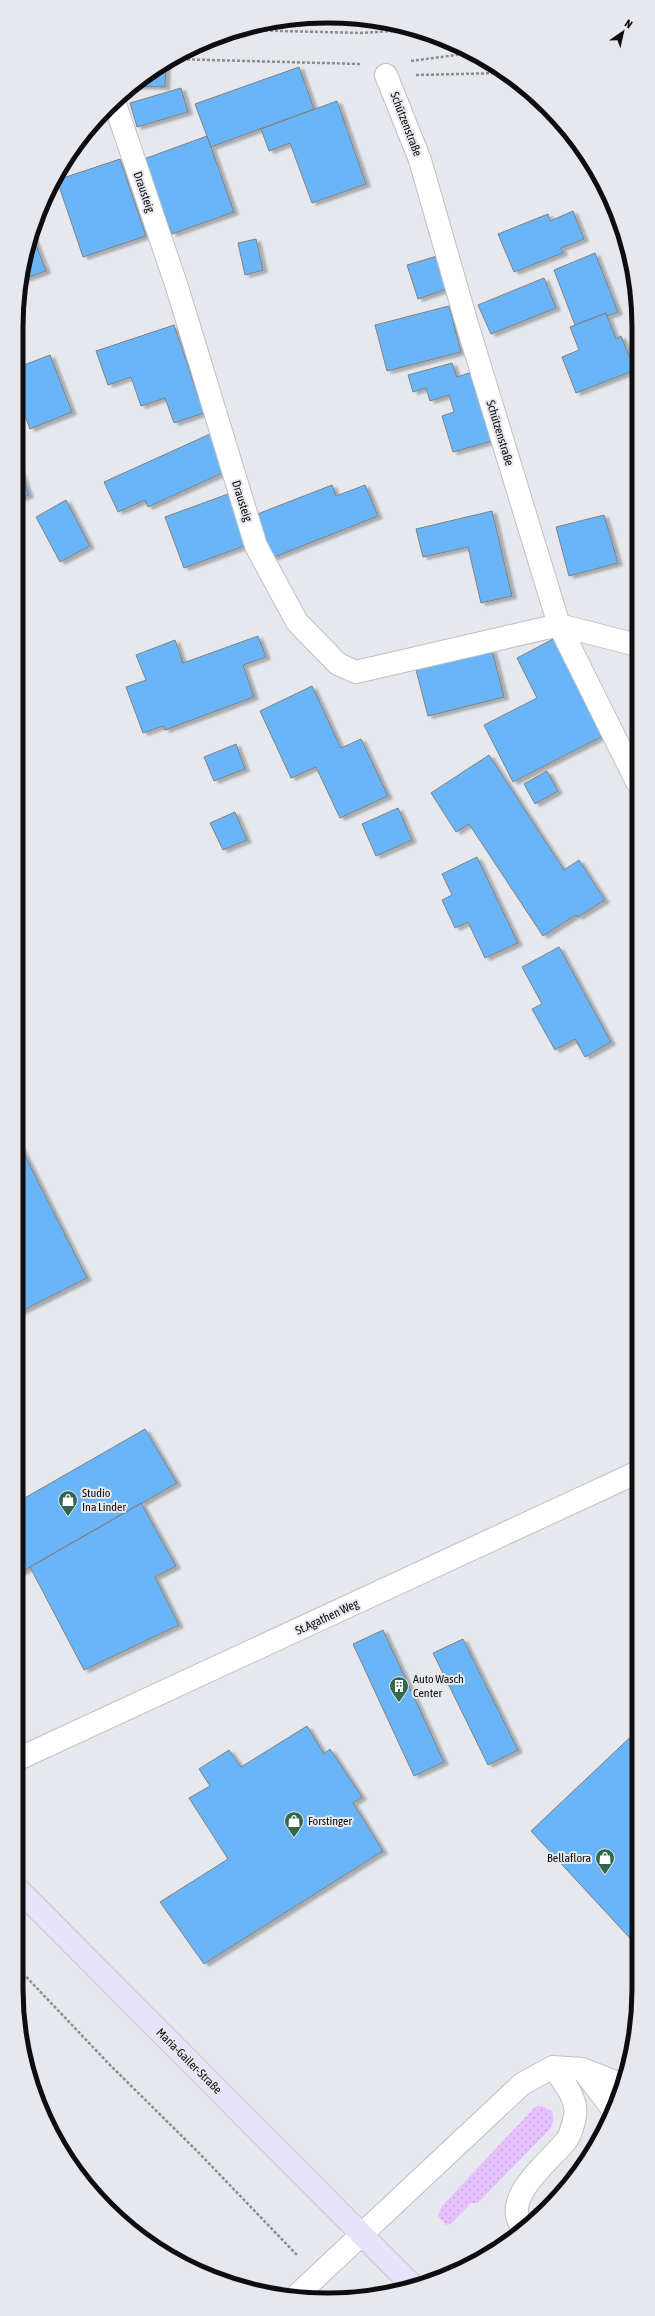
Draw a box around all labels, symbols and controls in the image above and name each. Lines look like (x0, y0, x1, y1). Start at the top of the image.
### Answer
north arrow (603, 12, 643, 52)
text: N (623, 17, 635, 31)
street label: Schützenstraße (387, 90, 425, 158)
street label: Drausteig (130, 170, 158, 215)
street label: Schützenstraße (483, 399, 517, 467)
street label: Drausteig (229, 479, 255, 524)
place label: Studio Ina Linder (82, 1486, 126, 1514)
shop icon: Studio Ina Linder (57, 1489, 79, 1517)
street label: St.Agathen Weg (293, 1596, 362, 1638)
place label: Auto Wasch Center (413, 1672, 464, 1700)
building icon: Auto Wasch Center (388, 1675, 410, 1703)
shop icon: Forstinger (283, 1810, 305, 1838)
place label: Forstinger (308, 1814, 352, 1828)
shop icon: Bellaflora (594, 1847, 616, 1875)
place label: Bellaflora (547, 1851, 591, 1865)
street label: Maria-Gailer-Straße (153, 2025, 225, 2097)

